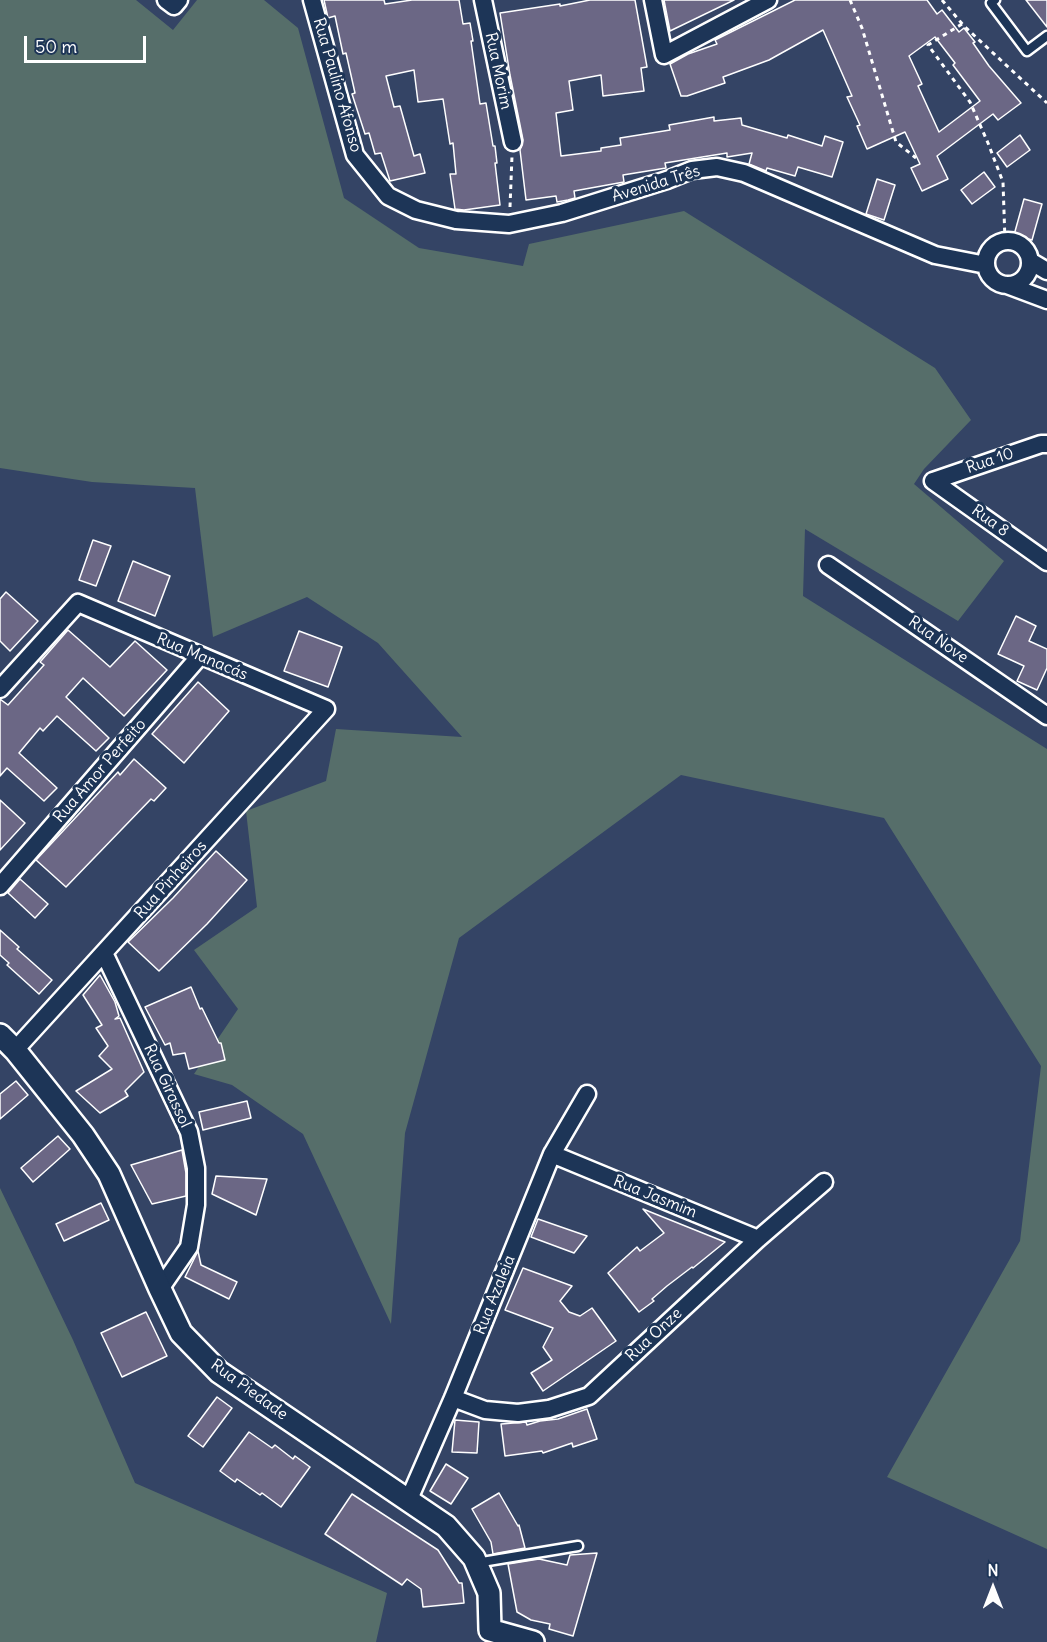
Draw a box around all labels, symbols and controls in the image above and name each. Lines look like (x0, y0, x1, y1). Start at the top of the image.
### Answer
street label: Rua Paulino Afonso (309, 16, 365, 154)
scale bar (27, 24, 148, 62)
street label: Rua Morim (480, 31, 516, 111)
text: 50 m (35, 35, 77, 58)
street label: Avenida Três (610, 162, 702, 206)
street label: Rua 10 (964, 444, 1016, 478)
street label: Rua 8 (968, 501, 1012, 541)
street label: Rua Nove (904, 612, 972, 668)
street label: Rua Manacás (154, 629, 250, 685)
street label: Rua Amor Perfeito (50, 715, 150, 827)
street label: Rua Pinheiros (131, 837, 211, 923)
street label: Rua Girassol (139, 1041, 195, 1131)
street label: Rua Jasmim (610, 1172, 700, 1222)
street label: Rua Azaleia (470, 1252, 520, 1338)
street label: Rua Onze (622, 1304, 686, 1366)
street label: Rua Piedade (207, 1356, 291, 1424)
north arrow (963, 1558, 1023, 1618)
text: N (987, 1560, 999, 1580)

